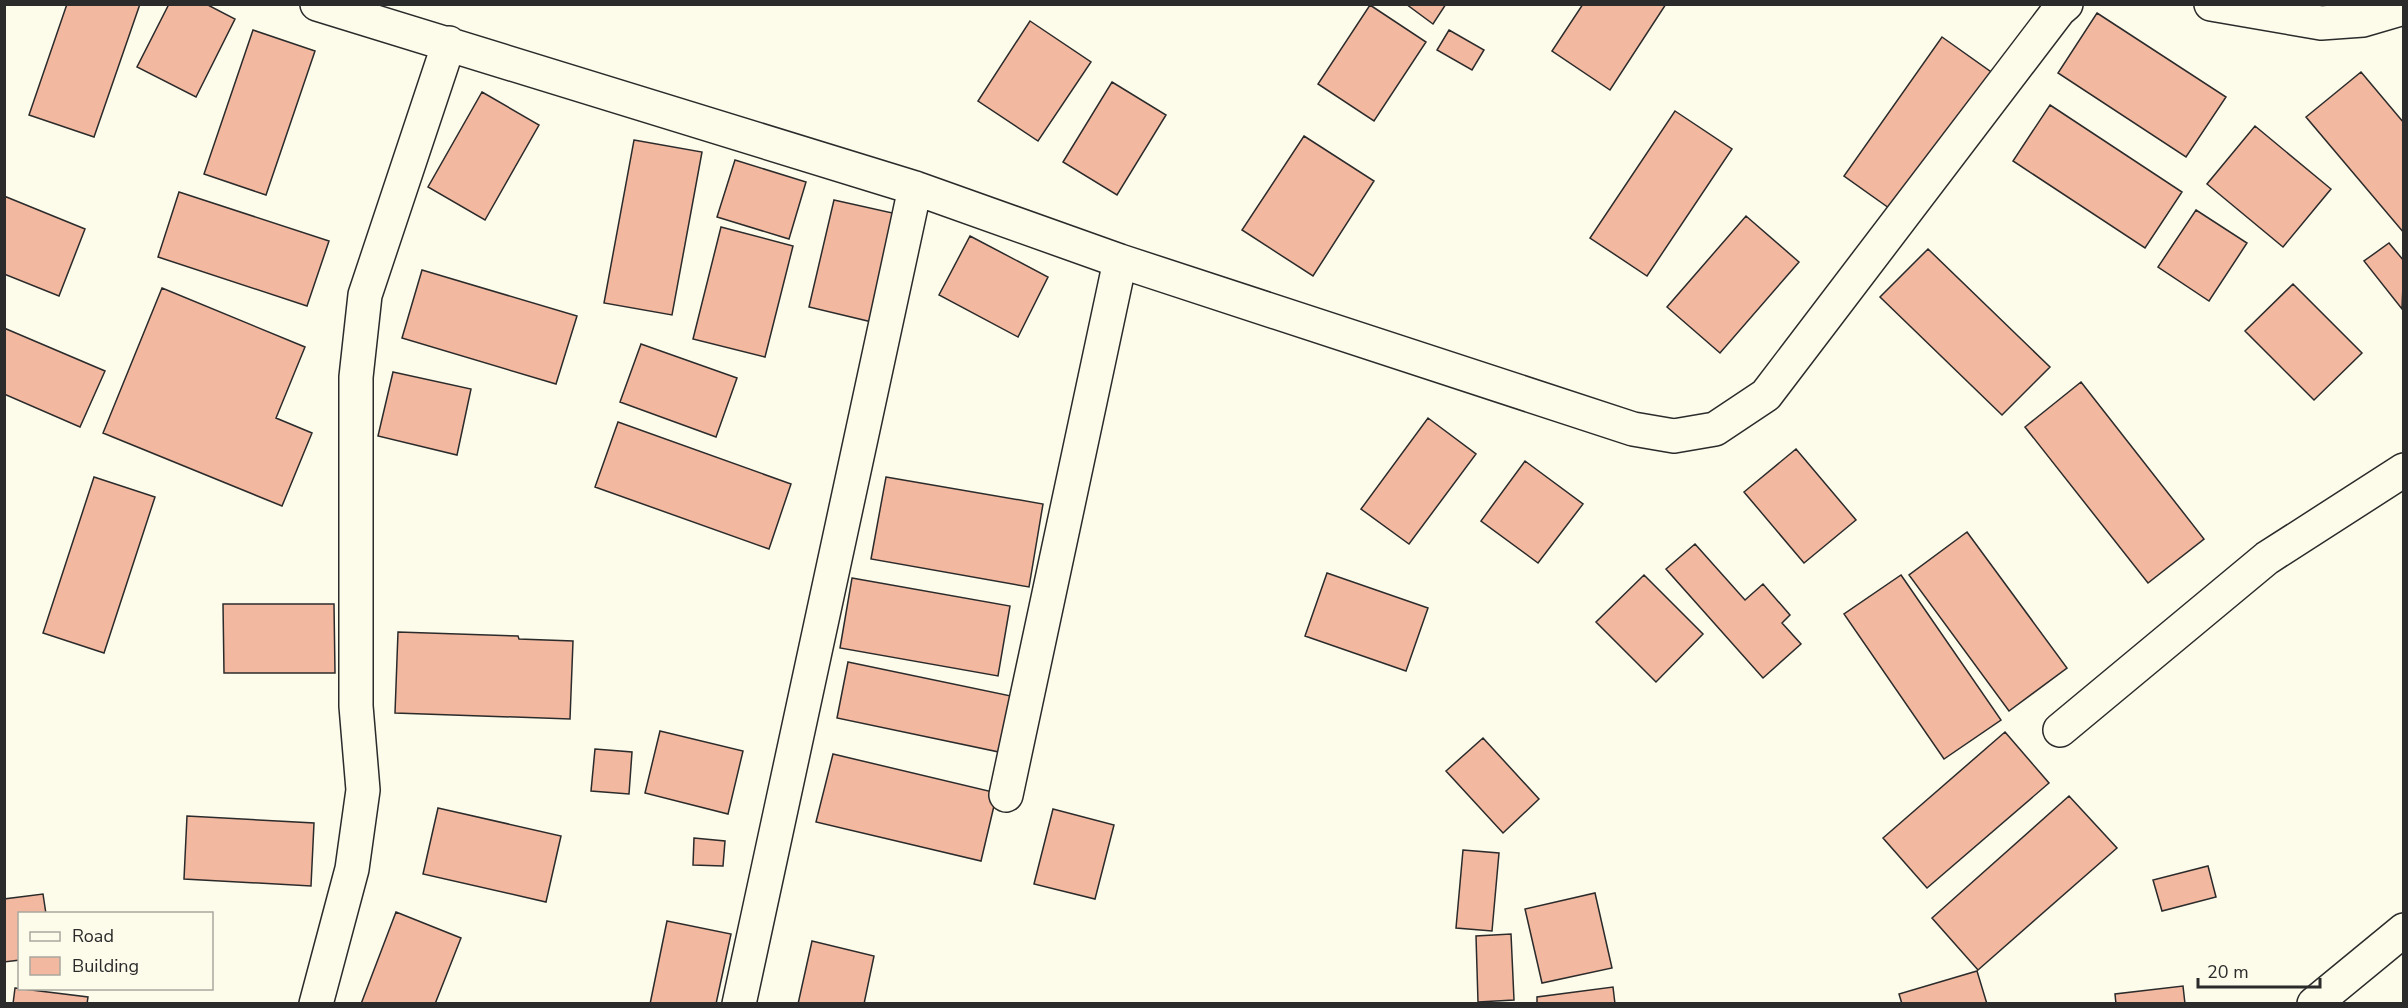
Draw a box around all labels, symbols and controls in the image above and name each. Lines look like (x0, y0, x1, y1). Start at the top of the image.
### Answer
legend (18, 912, 213, 990)
text: Road (72, 924, 114, 948)
scale bar (2198, 951, 2320, 989)
text: Building (72, 954, 139, 978)
text: 20 m (2207, 960, 2249, 984)

